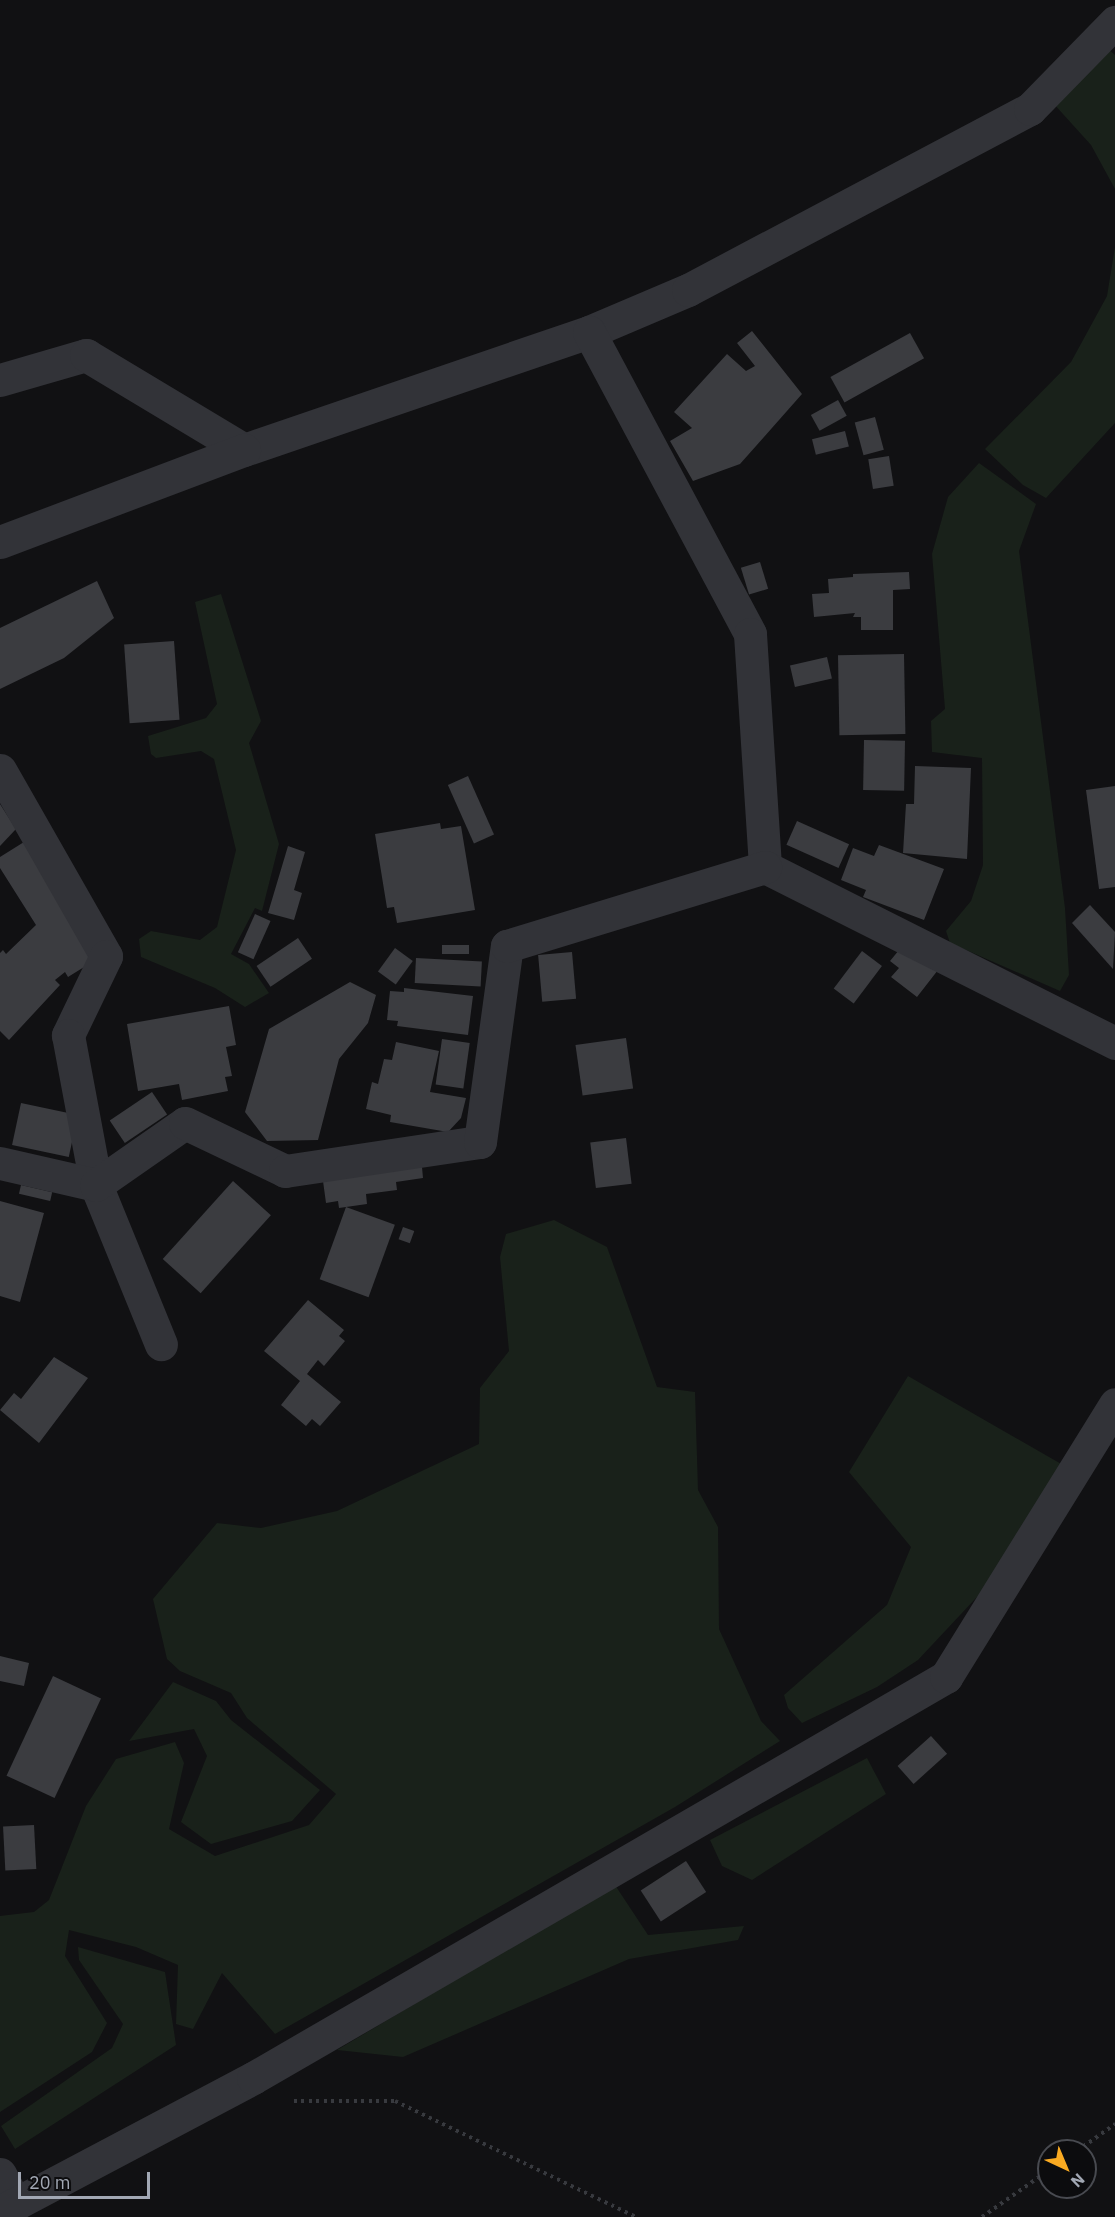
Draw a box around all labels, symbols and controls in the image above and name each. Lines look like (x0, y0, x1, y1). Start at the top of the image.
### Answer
north arrow (1037, 2139, 1097, 2199)
scale bar (21, 2160, 153, 2198)
text: N (1067, 2169, 1089, 2192)
text: 20 m (29, 2171, 71, 2194)

